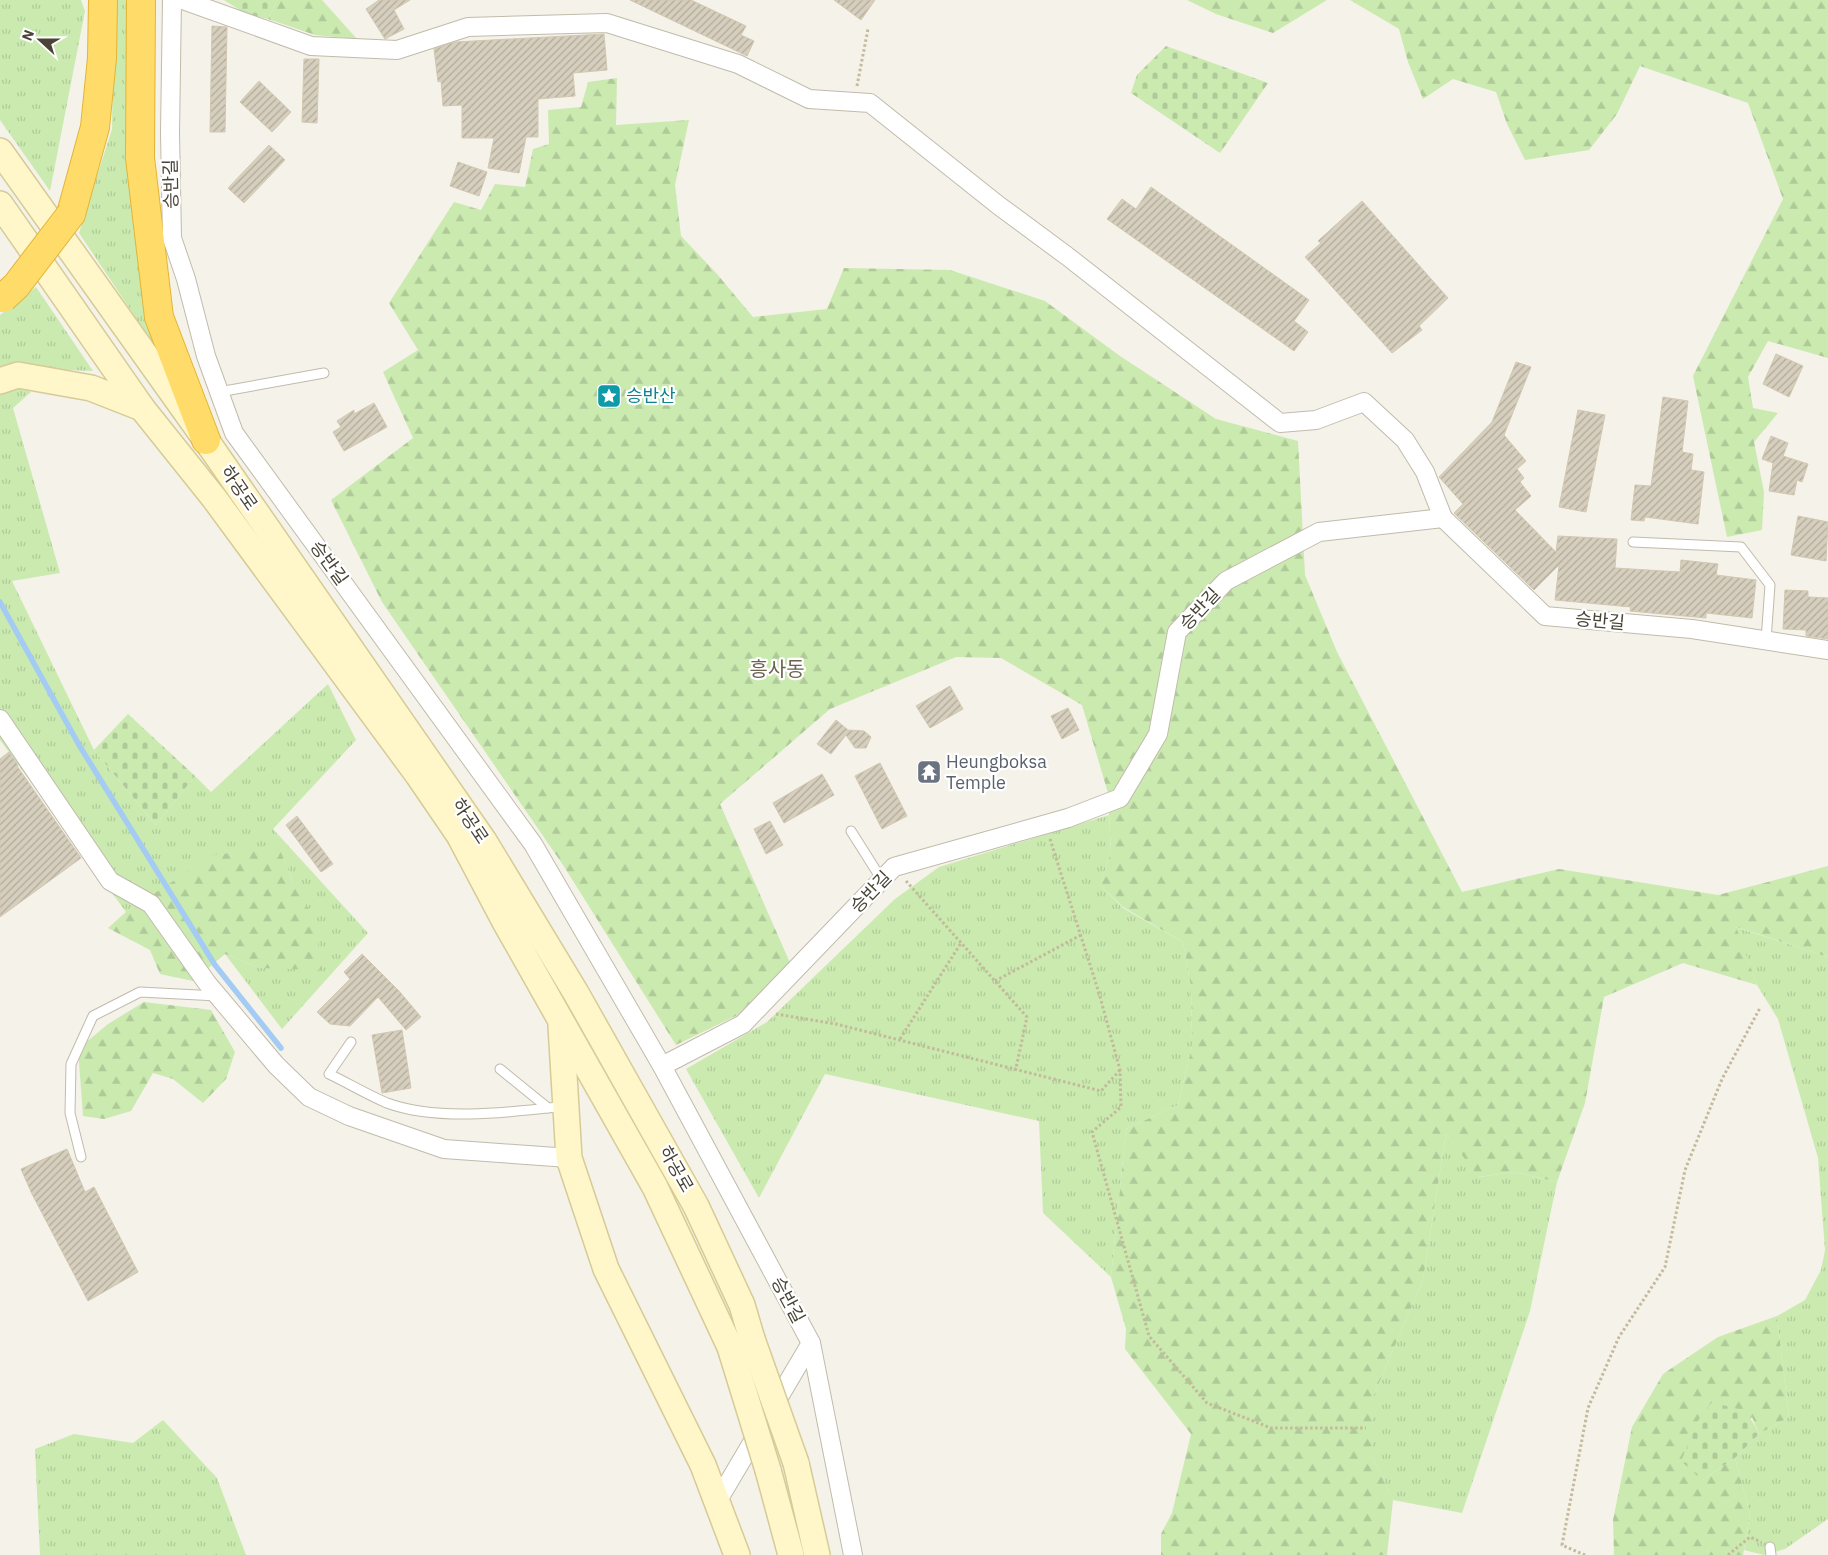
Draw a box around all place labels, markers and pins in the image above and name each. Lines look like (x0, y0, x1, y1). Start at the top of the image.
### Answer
place icon: 승반산 (596, 383, 622, 409)
place label: 승반산 (626, 384, 676, 407)
place label: Heungboksa Temple (946, 750, 1047, 794)
temple icon: Heungboksa Temple (916, 759, 942, 785)

